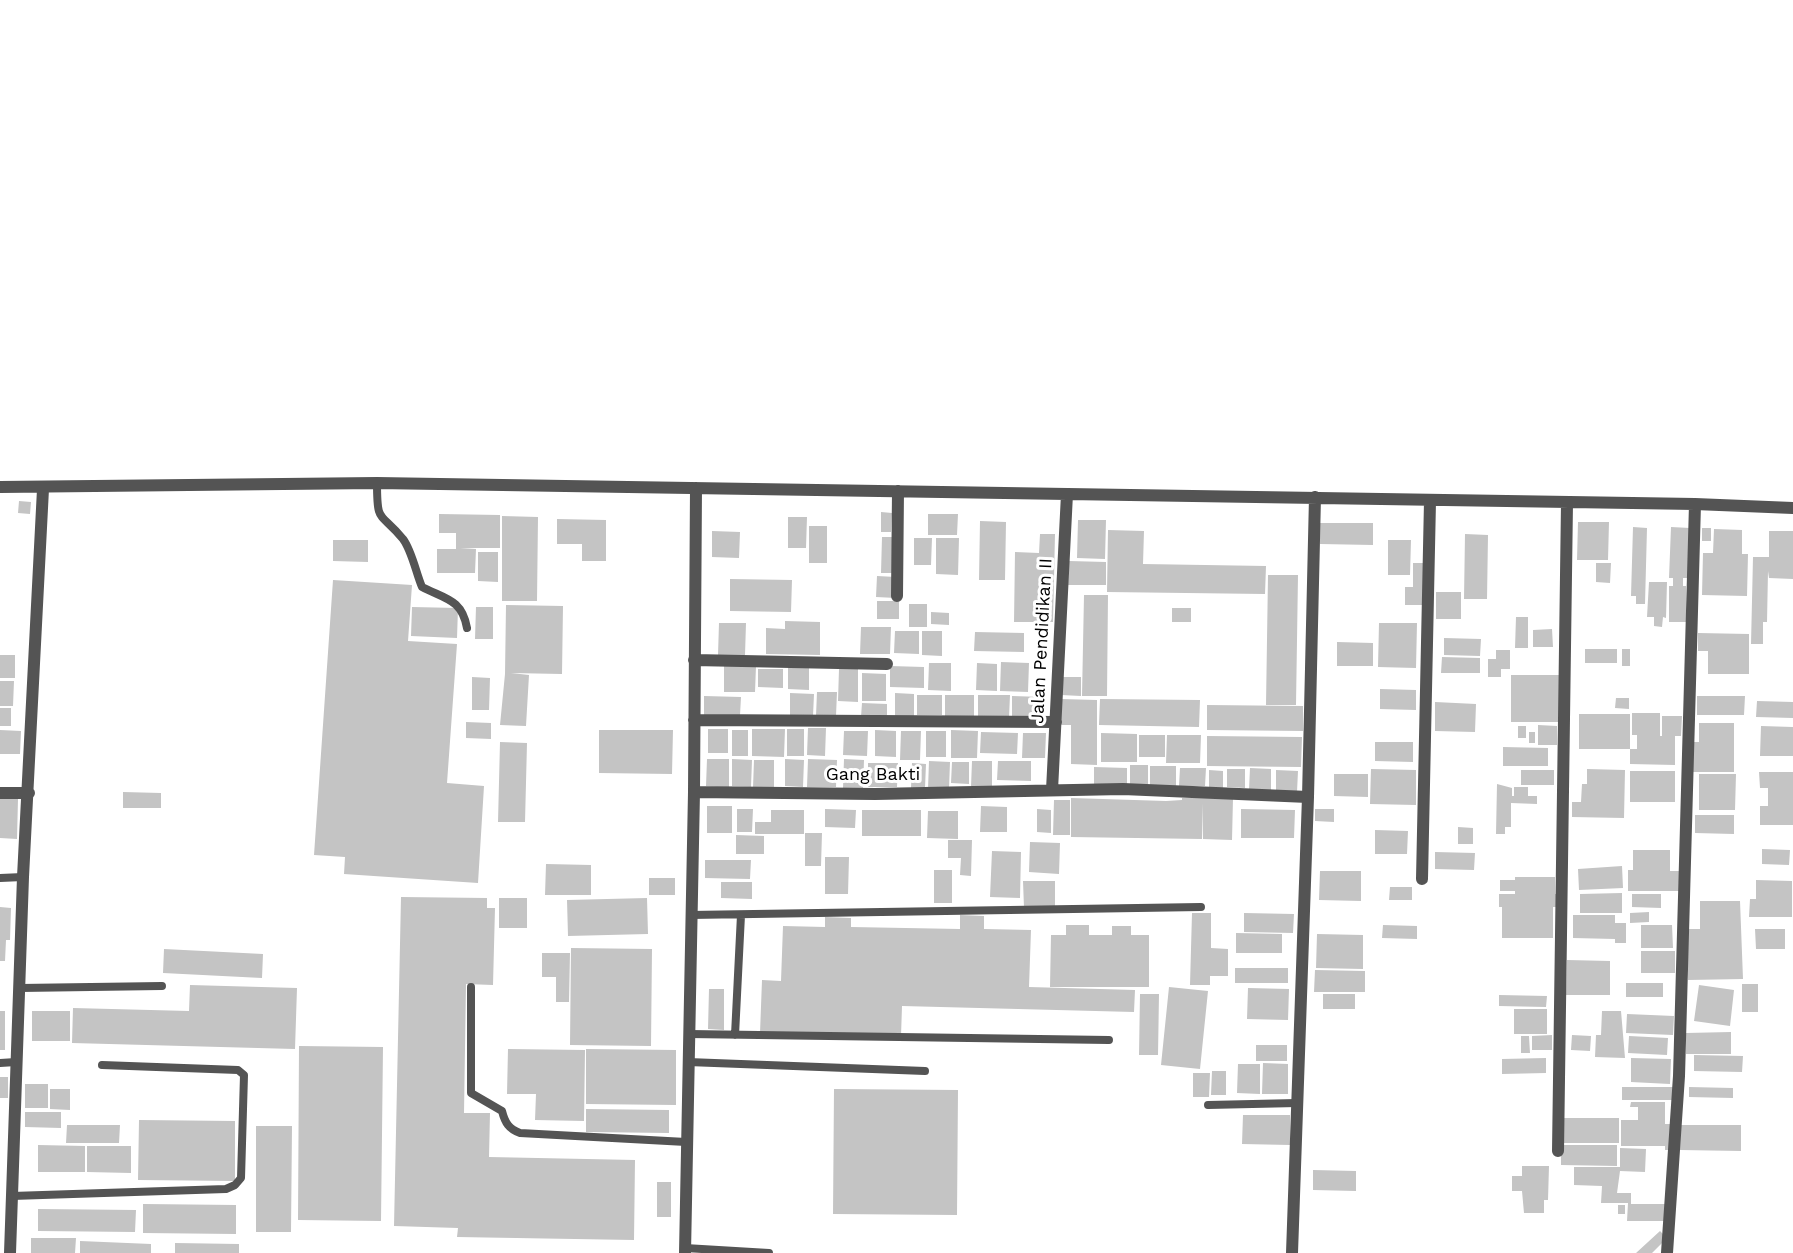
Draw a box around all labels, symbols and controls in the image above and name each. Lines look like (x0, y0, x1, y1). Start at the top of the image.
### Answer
street label: Jalan Pendidikan II (1027, 558, 1057, 724)
street label: Gang Bakti (826, 764, 920, 786)

